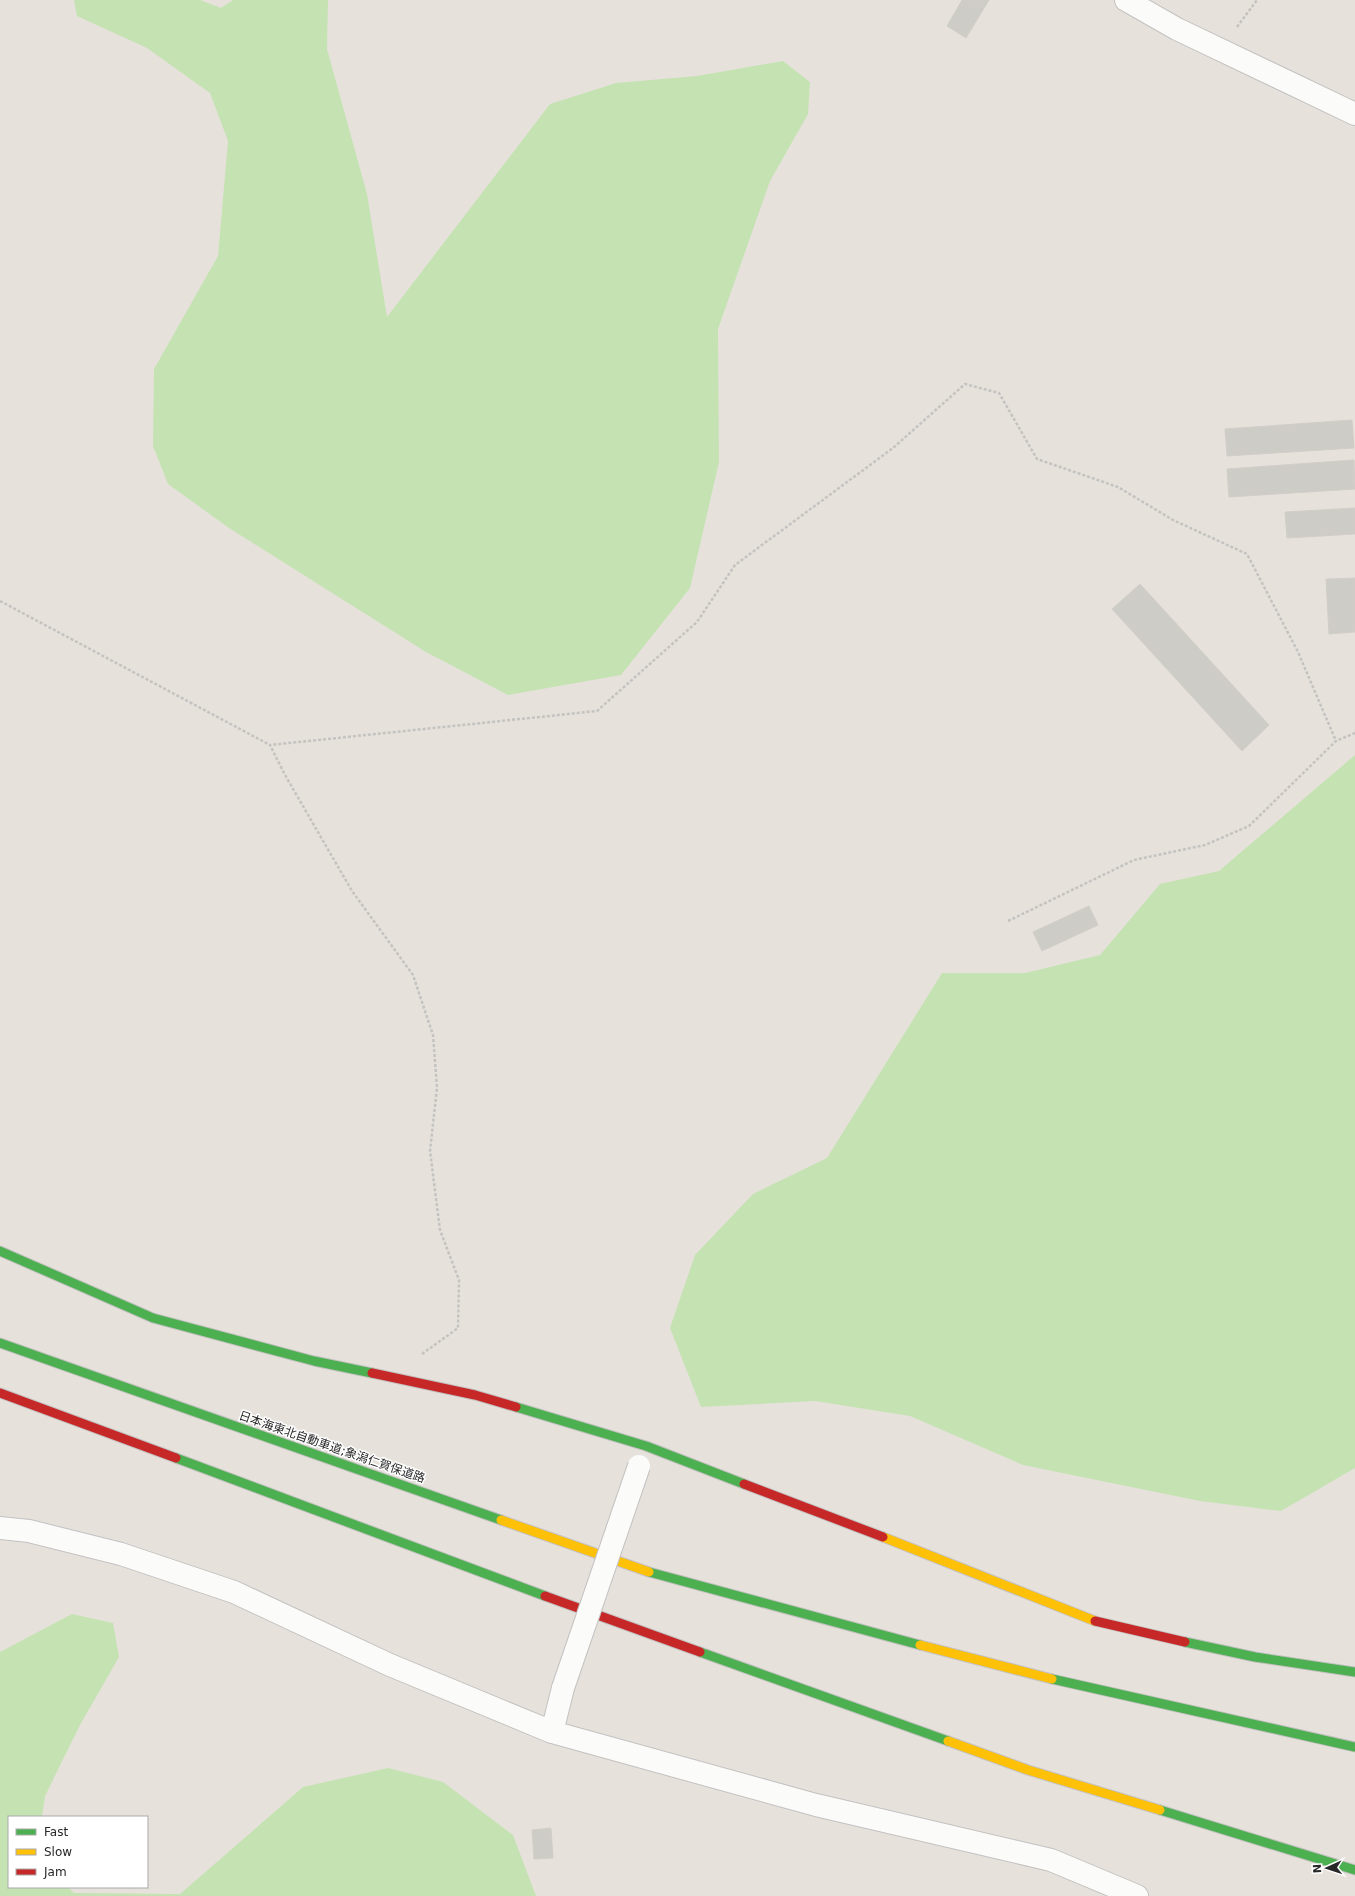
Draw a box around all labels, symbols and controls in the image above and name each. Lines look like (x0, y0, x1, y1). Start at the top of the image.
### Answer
street label: 日本海東北自動車道;象潟仁賀保道路 (237, 1408, 427, 1486)
legend (8, 1816, 148, 1888)
text: Fast (44, 1825, 68, 1839)
text: Slow (44, 1845, 72, 1859)
north arrow (1307, 1848, 1347, 1888)
text: N (1311, 1864, 1324, 1873)
text: Jam (43, 1865, 67, 1879)

